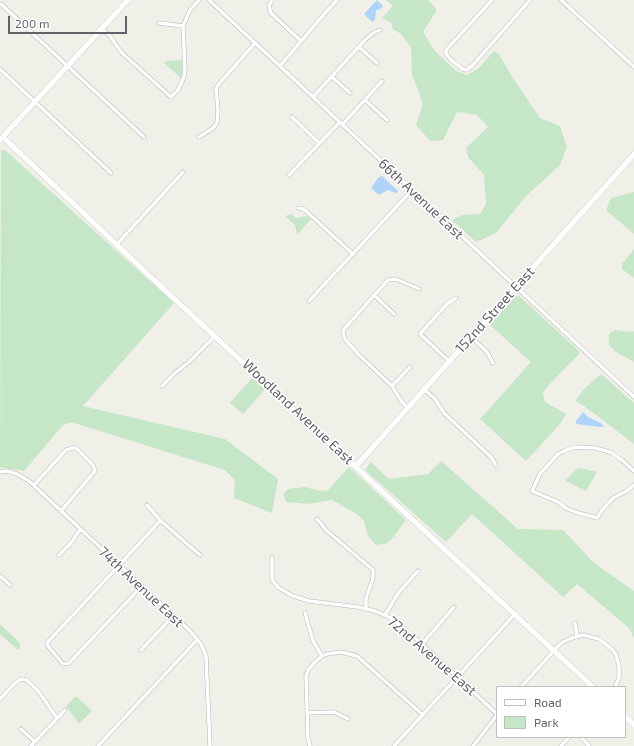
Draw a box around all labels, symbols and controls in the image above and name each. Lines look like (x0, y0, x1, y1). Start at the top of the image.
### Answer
scale bar (10, 8, 129, 34)
text: 200 m (15, 16, 49, 30)
street label: 66th Avenue East (375, 155, 467, 243)
street label: 152nd Street East (452, 263, 538, 357)
street label: Woodland Avenue East (239, 356, 357, 468)
street label: 74th Avenue East (95, 543, 187, 631)
street label: 72nd Avenue East (384, 613, 480, 699)
legend (496, 686, 626, 738)
text: Road (534, 695, 562, 709)
text: Park (534, 715, 559, 729)

